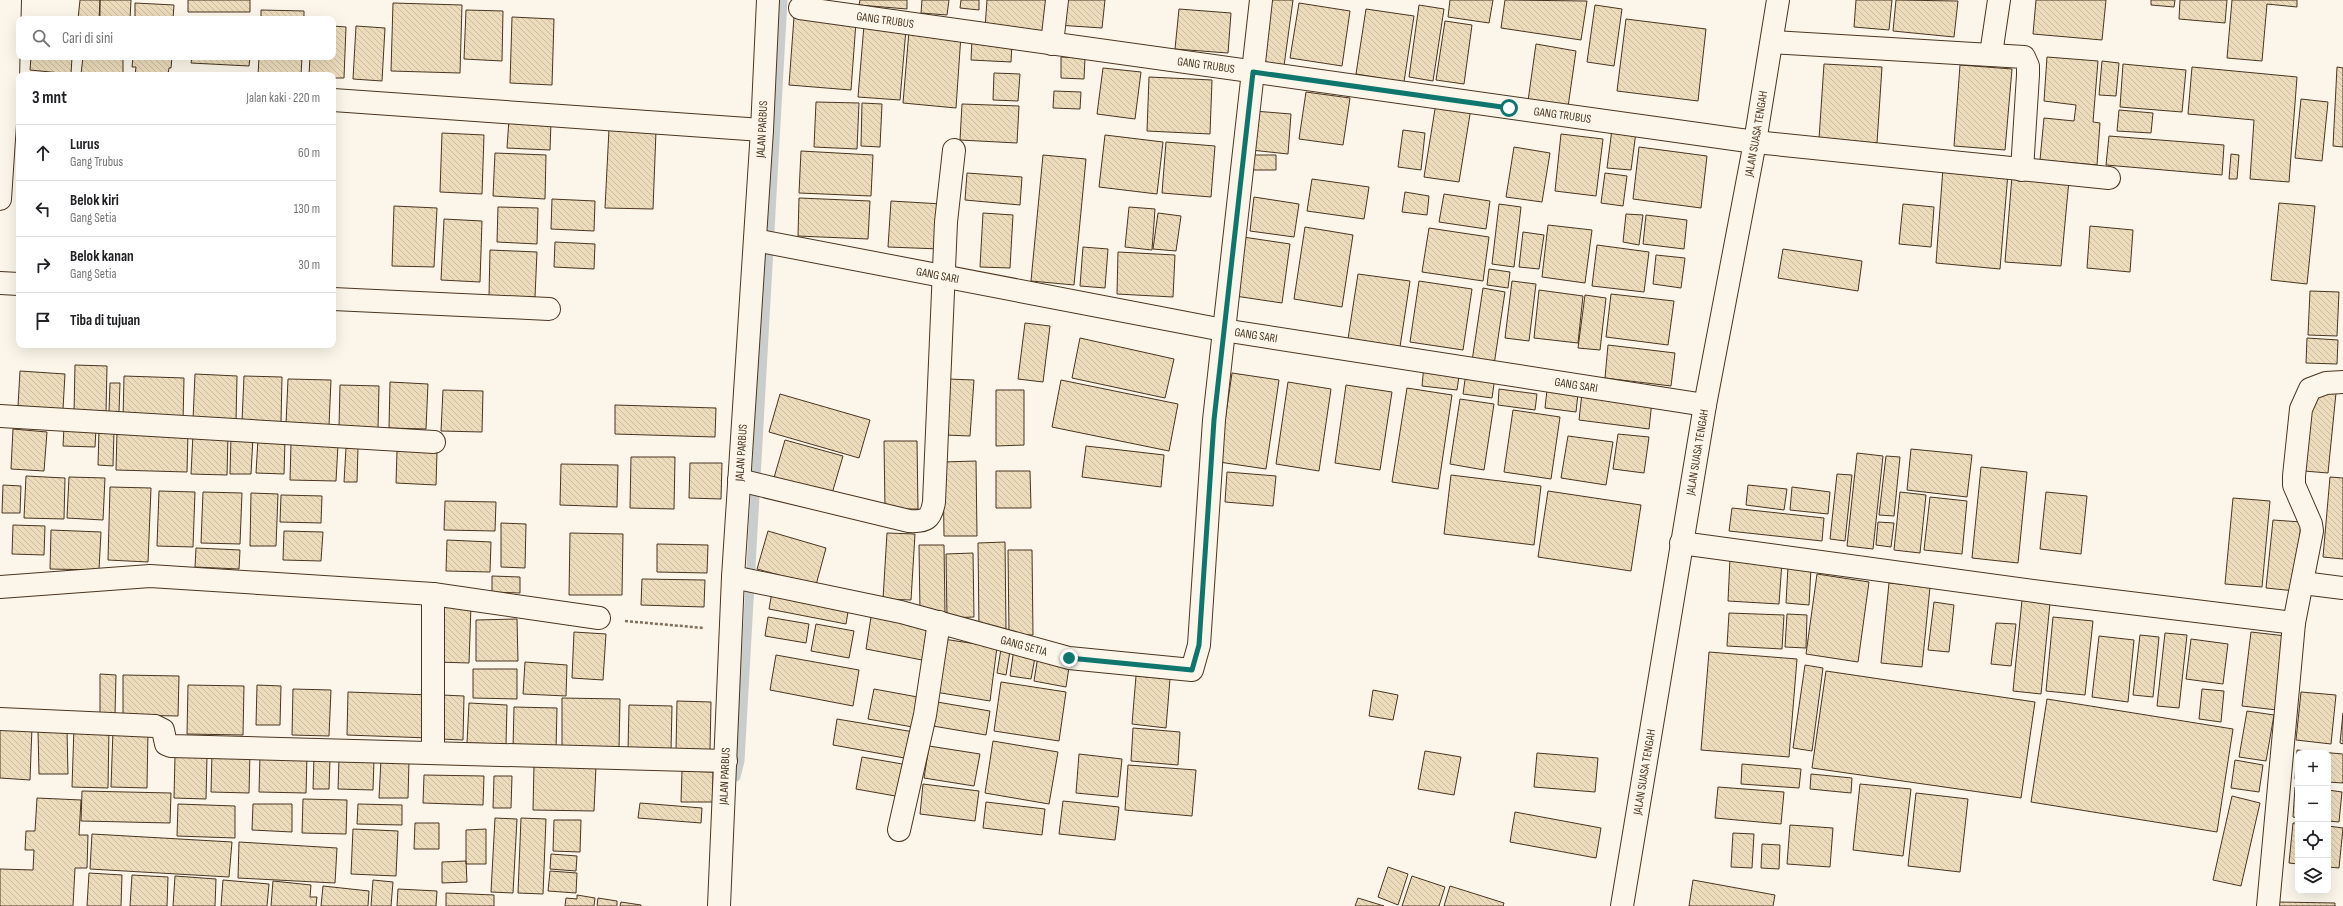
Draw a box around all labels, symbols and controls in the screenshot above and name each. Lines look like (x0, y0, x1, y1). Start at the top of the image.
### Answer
street label: GANG TRUBUS (855, 8, 915, 31)
search box (16, 16, 336, 60)
icon: search (30, 27, 52, 49)
text: Cari di sini (62, 29, 113, 48)
street label: GANG TRUBUS (1176, 54, 1236, 76)
text: 3 mnt (32, 88, 67, 108)
text: Jalan kaki · 220 m (246, 90, 320, 106)
street label: JALAN SUASA TENGAH (1741, 90, 1771, 179)
route start (1500, 99, 1518, 117)
street label: JALAN PARBUS (753, 100, 771, 159)
street label: GANG TRUBUS (1533, 104, 1592, 126)
text: Lurus (70, 135, 99, 154)
icon: ahead (32, 142, 54, 164)
text: 60 m (298, 145, 320, 161)
text: Gang Trubus (70, 154, 123, 170)
text: Belok kiri (70, 191, 119, 210)
icon: left (32, 198, 54, 220)
text: 130 m (294, 201, 320, 217)
text: Gang Setia (70, 210, 116, 226)
text: Belok kanan (70, 247, 134, 266)
icon: right (32, 254, 54, 276)
text: 30 m (298, 257, 320, 273)
street label: GANG SARI (915, 264, 960, 287)
text: Gang Setia (70, 266, 116, 282)
icon: arrive (32, 310, 54, 332)
text: Tiba di tujuan (70, 311, 140, 330)
street label: GANG SARI (1233, 324, 1279, 346)
street label: GANG SARI (1554, 374, 1599, 396)
street label: JALAN SUASA TENGAH (1683, 408, 1712, 497)
street label: JALAN PARBUS (732, 424, 750, 483)
street label: GANG SETIA (999, 632, 1050, 659)
route end (1060, 649, 1078, 667)
street label: JALAN SUASA TENGAH (1630, 728, 1659, 817)
street label: JALAN PARBUS (716, 747, 733, 806)
map controls (2295, 750, 2331, 894)
button: + (2295, 750, 2331, 786)
button: − (2295, 786, 2331, 822)
button: locate (2295, 822, 2331, 858)
button: layers (2295, 858, 2331, 894)

